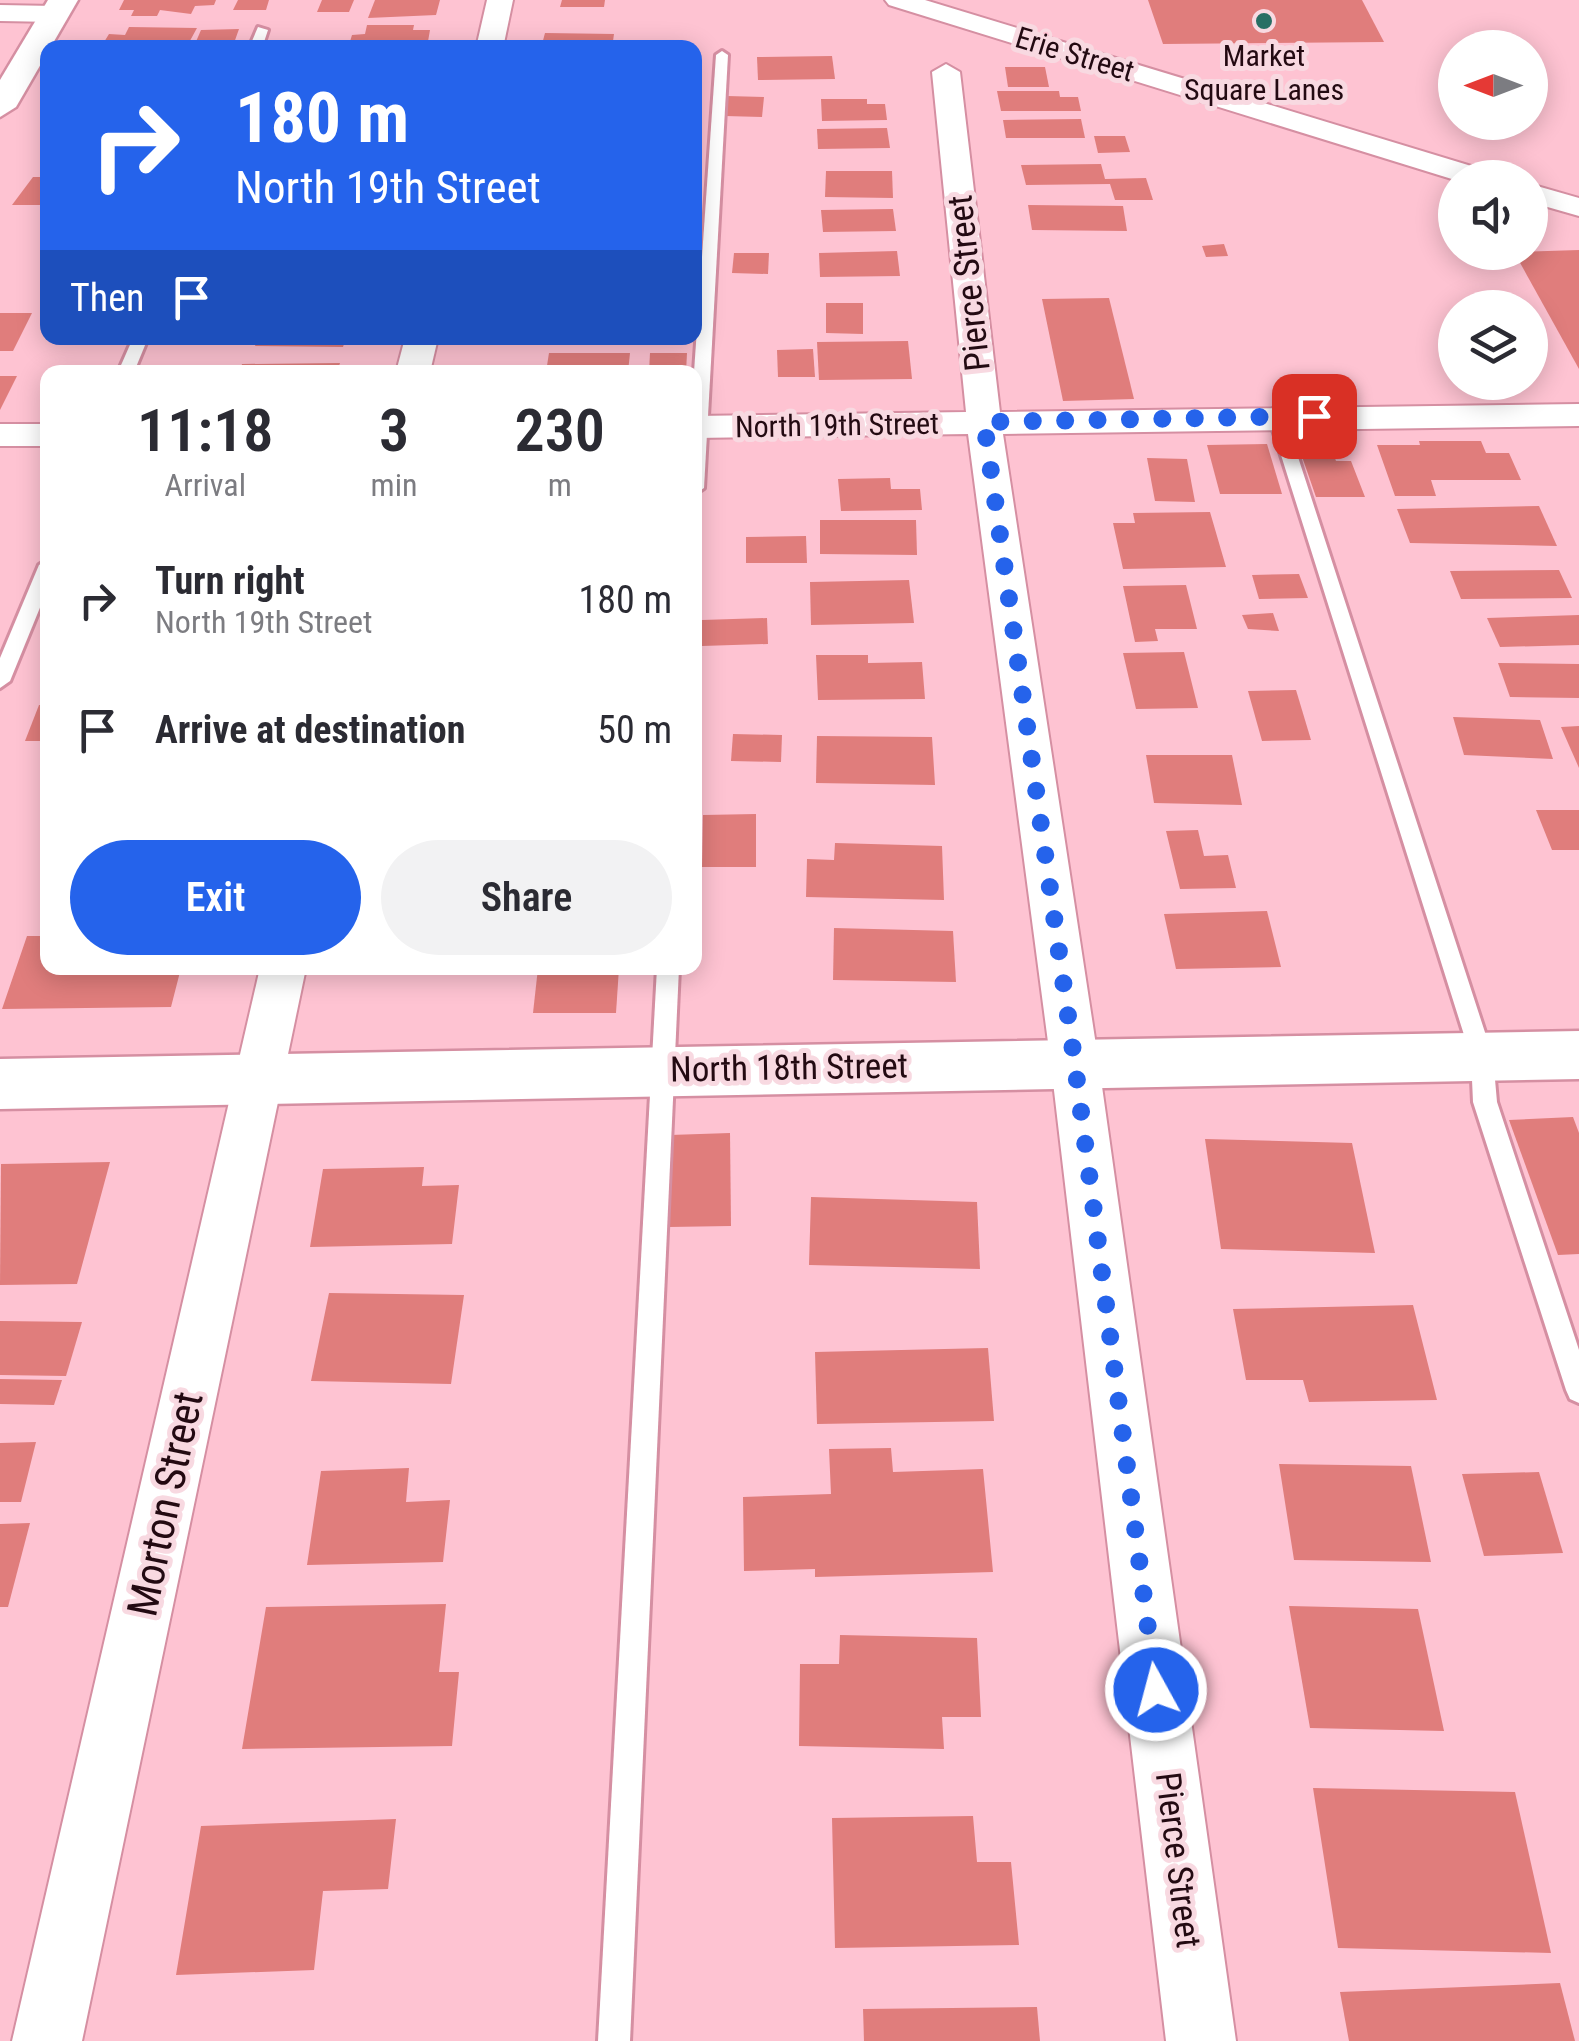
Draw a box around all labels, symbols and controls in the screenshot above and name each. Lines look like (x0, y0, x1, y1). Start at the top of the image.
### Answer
marker: Market Square Lanes (1253, 10, 1275, 32)
street label: Erie Street (1011, 19, 1139, 89)
north arrow (1438, 30, 1548, 140)
map controls (1438, 30, 1548, 400)
place label: Market Square Lanes (1184, 38, 1344, 107)
text: 180 m (235, 77, 409, 159)
icon: right (70, 80, 200, 210)
button: sound (1438, 160, 1548, 270)
text: North 19th Street (235, 161, 541, 214)
street label: Pierce Street (939, 193, 999, 373)
icon: arrive (164, 270, 219, 325)
text: Then (70, 276, 144, 320)
button: layers (1438, 290, 1548, 400)
pin (1272, 374, 1357, 459)
icon: arrive (1287, 389, 1342, 444)
text: 11:18 (137, 395, 274, 466)
text: 3 (379, 395, 409, 466)
text: 230 (514, 395, 605, 466)
street label: North 19th Street (735, 406, 939, 444)
text: Arrival (165, 466, 246, 504)
text: min (371, 466, 417, 504)
text: m (548, 466, 572, 504)
text: Turn right (155, 559, 305, 603)
icon: right (70, 573, 125, 628)
text: 180 m (578, 578, 672, 622)
text: North 19th Street (155, 603, 373, 641)
icon: arrive (70, 703, 125, 758)
text: Arrive at destination (155, 708, 465, 752)
text: 50 m (597, 708, 672, 752)
button: Exit (70, 840, 361, 955)
button: Share (381, 840, 672, 955)
street label: North 18th Street (670, 1045, 908, 1091)
street label: Morton Street (117, 1387, 213, 1621)
position arrow (1104, 1638, 1208, 1742)
street label: Pierce Street (1147, 1770, 1209, 1950)

